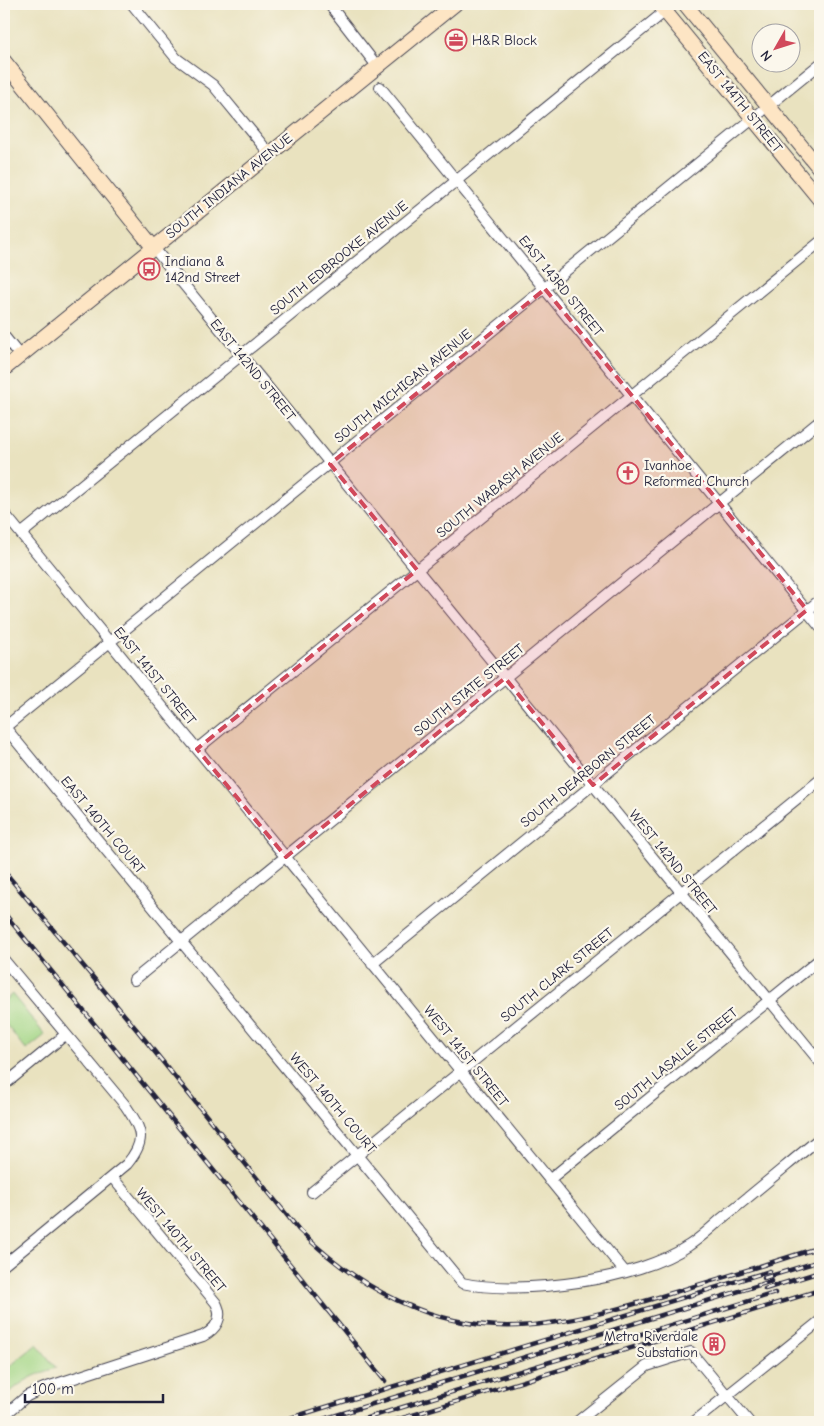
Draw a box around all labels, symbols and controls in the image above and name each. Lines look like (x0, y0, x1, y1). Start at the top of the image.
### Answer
north arrow (752, 22, 802, 72)
office icon: H&R Block (444, 28, 468, 52)
place label: H&R Block (472, 32, 537, 49)
text: N (757, 47, 776, 65)
street label: EAST 144TH STREET (694, 48, 786, 156)
street label: SOUTH INDIANA AVENUE (162, 130, 296, 242)
street label: SOUTH EDBROOKE AVENUE (267, 197, 411, 319)
street label: EAST 143RD STREET (515, 232, 607, 340)
place label: Indiana & 142nd Street (165, 253, 241, 286)
bus stop icon: Indiana & 142nd Street (137, 257, 161, 281)
street label: EAST 142ND STREET (207, 316, 300, 425)
street label: SOUTH MICHIGAN AVENUE (331, 325, 475, 447)
street label: SOUTH WABASH AVENUE (433, 429, 567, 541)
place label: Ivanhoe Reformed Church (644, 457, 749, 490)
church icon: Ivanhoe Reformed Church (616, 461, 640, 485)
street label: EAST 141ST STREET (110, 623, 200, 729)
street label: SOUTH STATE STREET (410, 640, 528, 740)
street label: SOUTH DEARBORN STREET (517, 711, 660, 831)
street label: EAST 140TH COURT (57, 773, 149, 878)
street label: WEST 142ND STREET (625, 806, 721, 918)
street label: SOUTH CLARK STREET (497, 924, 618, 1026)
street label: WEST 141ST STREET (420, 1002, 512, 1111)
street label: SOUTH LASALLE STREET (611, 1003, 742, 1114)
street label: WEST 140TH COURT (286, 1049, 380, 1157)
street label: WEST 140TH STREET (132, 1184, 230, 1296)
place label: Metra Riverdale Substation (604, 1328, 698, 1361)
building icon: Metra Riverdale Substation (702, 1332, 726, 1356)
scale bar (25, 1371, 162, 1403)
text: 100 m (32, 1380, 74, 1398)

